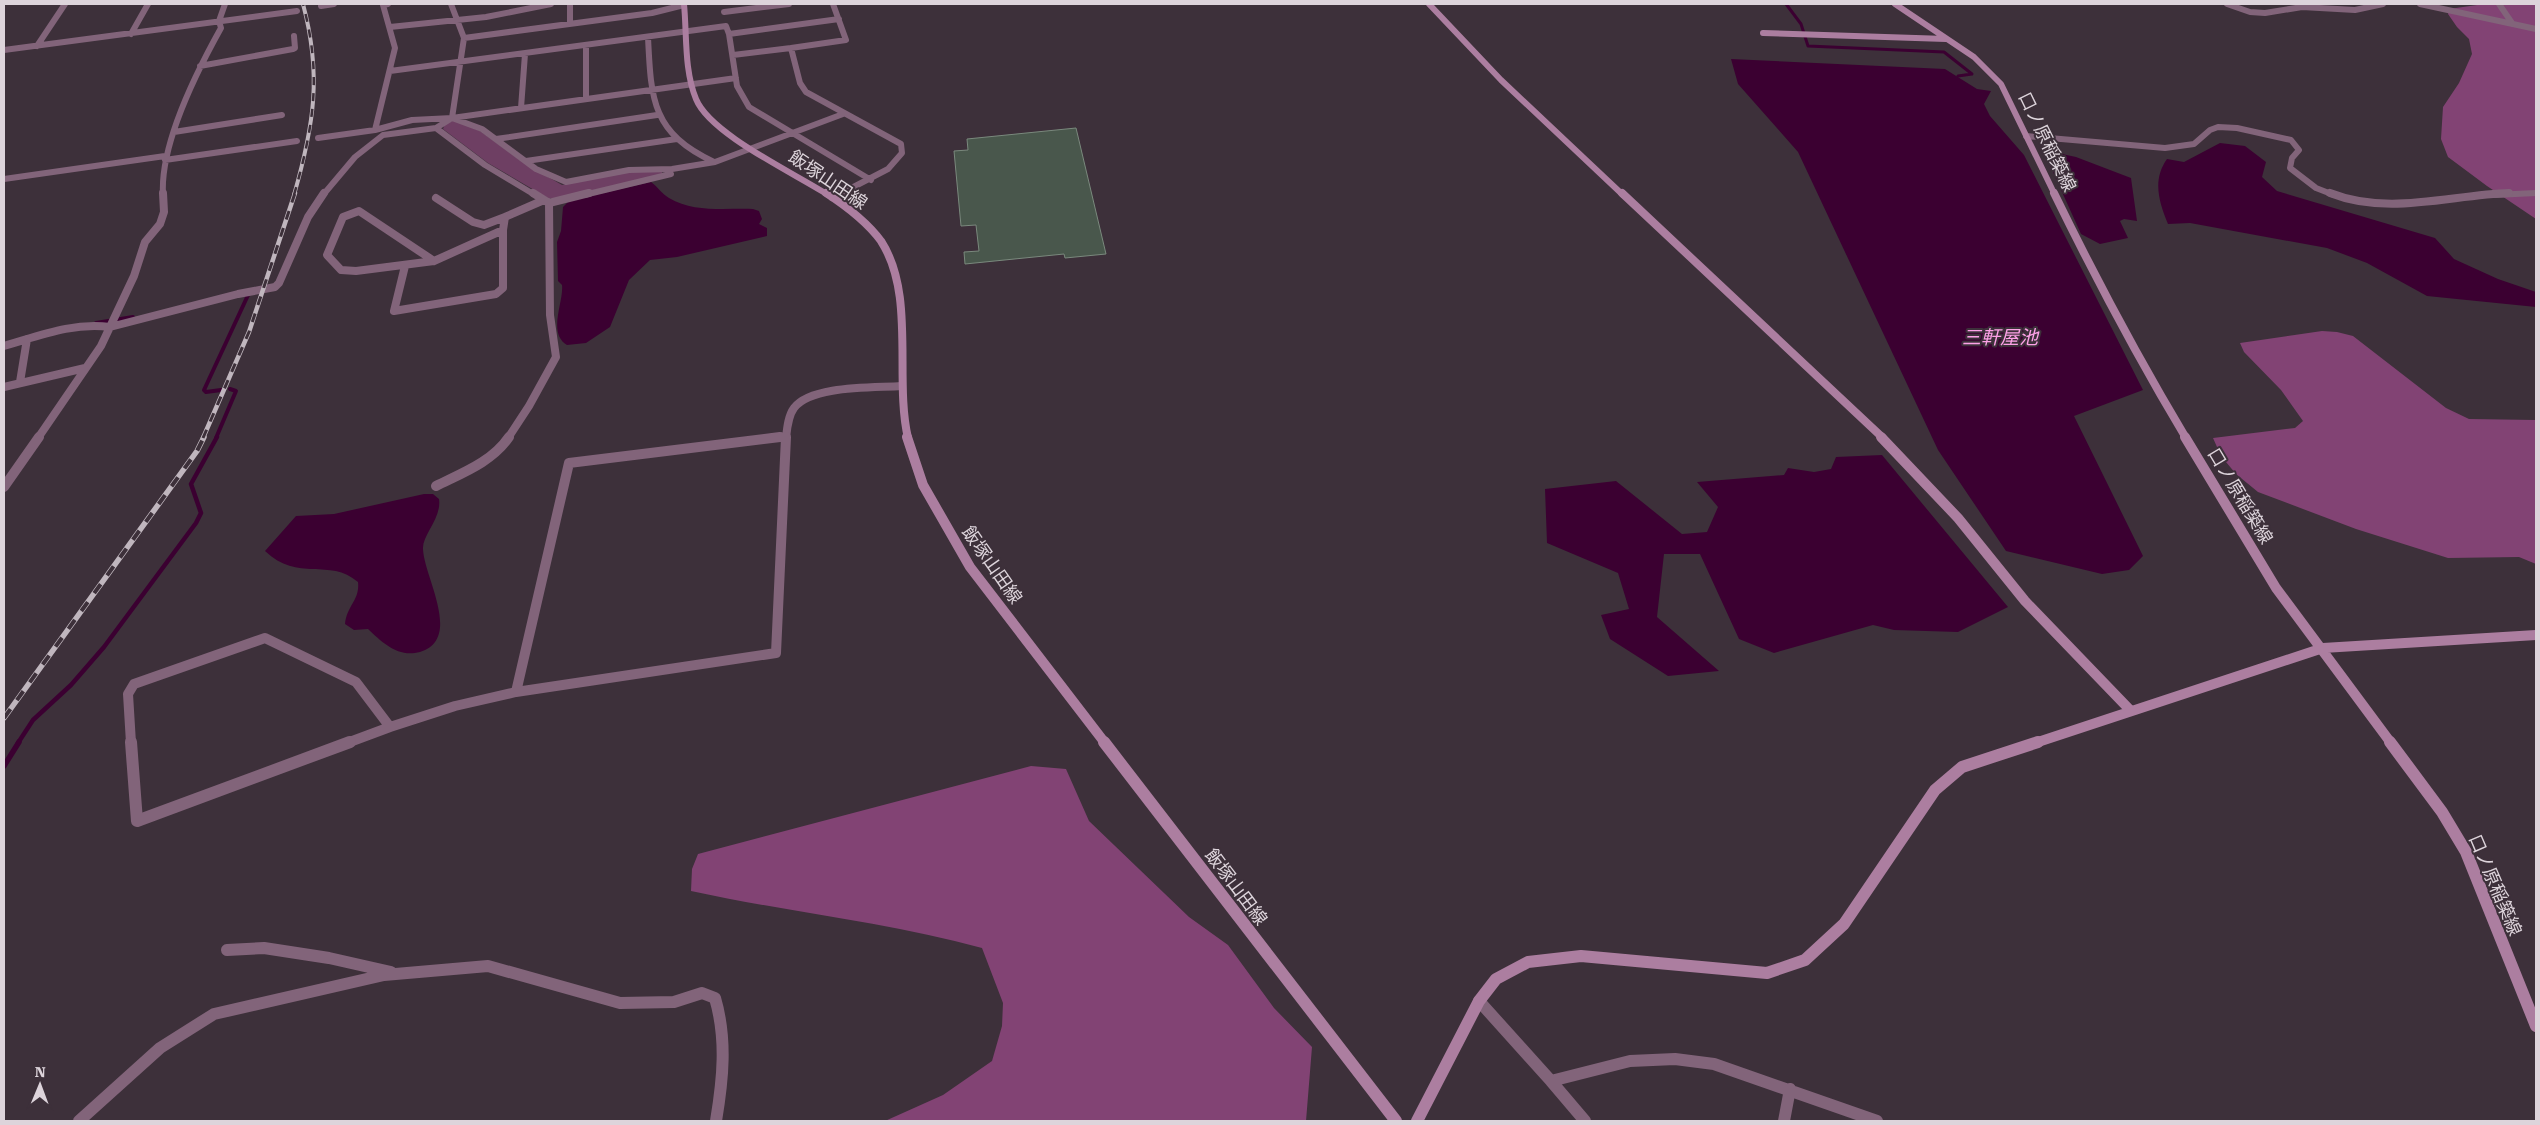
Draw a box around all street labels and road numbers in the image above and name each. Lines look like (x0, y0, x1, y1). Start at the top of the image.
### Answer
street label: 口ノ原稲築線 (2014, 89, 2081, 195)
street label: 飯塚山田線 (785, 146, 871, 213)
street label: 口ノ原稲築線 (2204, 444, 2277, 547)
street label: 飯塚山田線 (958, 522, 1027, 608)
street label: 口ノ原稲築線 (2465, 831, 2526, 939)
street label: 飯塚山田線 (1201, 844, 1272, 929)

